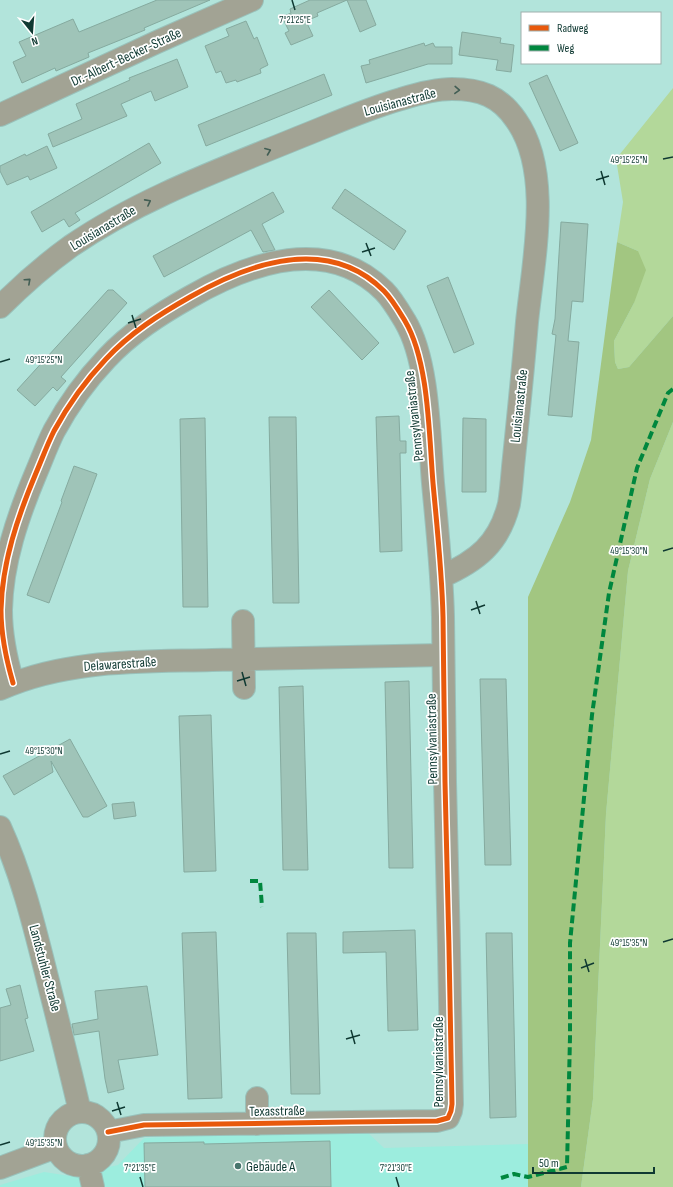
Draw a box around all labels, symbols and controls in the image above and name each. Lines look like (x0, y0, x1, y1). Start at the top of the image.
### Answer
north arrow (12, 12, 52, 52)
legend (521, 12, 661, 64)
text: 7°21'25"E (279, 14, 311, 26)
text: Radweg (557, 21, 589, 36)
street label: Dr.-Albert-Becker-Straße (68, 24, 184, 90)
text: N (30, 34, 39, 48)
text: Weg (557, 41, 574, 56)
street label: Louisianastraße (362, 84, 438, 120)
one-way arrow (454, 85, 460, 94)
one-way arrow (264, 147, 271, 155)
text: 49°15'25"N (611, 154, 647, 166)
one-way arrow (144, 199, 151, 206)
street label: Louisianastraße (67, 202, 139, 254)
one-way arrow (23, 278, 31, 285)
text: 49°15'25"N (26, 354, 62, 366)
street label: Louisianastraße (507, 368, 531, 444)
street label: Pennsylvaniastraße (401, 370, 427, 462)
text: 49°15'30"N (610, 545, 648, 557)
street label: Delawarestraße (83, 653, 157, 675)
street label: Pennsylvaniastraße (423, 693, 441, 785)
text: 49°15'30"N (25, 745, 63, 757)
street label: Landstuhler Straße (25, 923, 65, 1013)
text: 49°15'35"N (611, 937, 647, 949)
street label: Pennsylvaniastraße (430, 1016, 447, 1108)
street label: Texasstraße (249, 1102, 305, 1120)
text: 49°15'35"N (26, 1137, 62, 1149)
scale bar (533, 1149, 654, 1175)
text: 50 m (539, 1156, 559, 1171)
place label: Gebäude A (246, 1158, 296, 1175)
marker: Gebäude A (233, 1161, 243, 1171)
text: 7°21'35"E (124, 1162, 156, 1174)
text: 7°21'30"E (380, 1162, 412, 1174)

